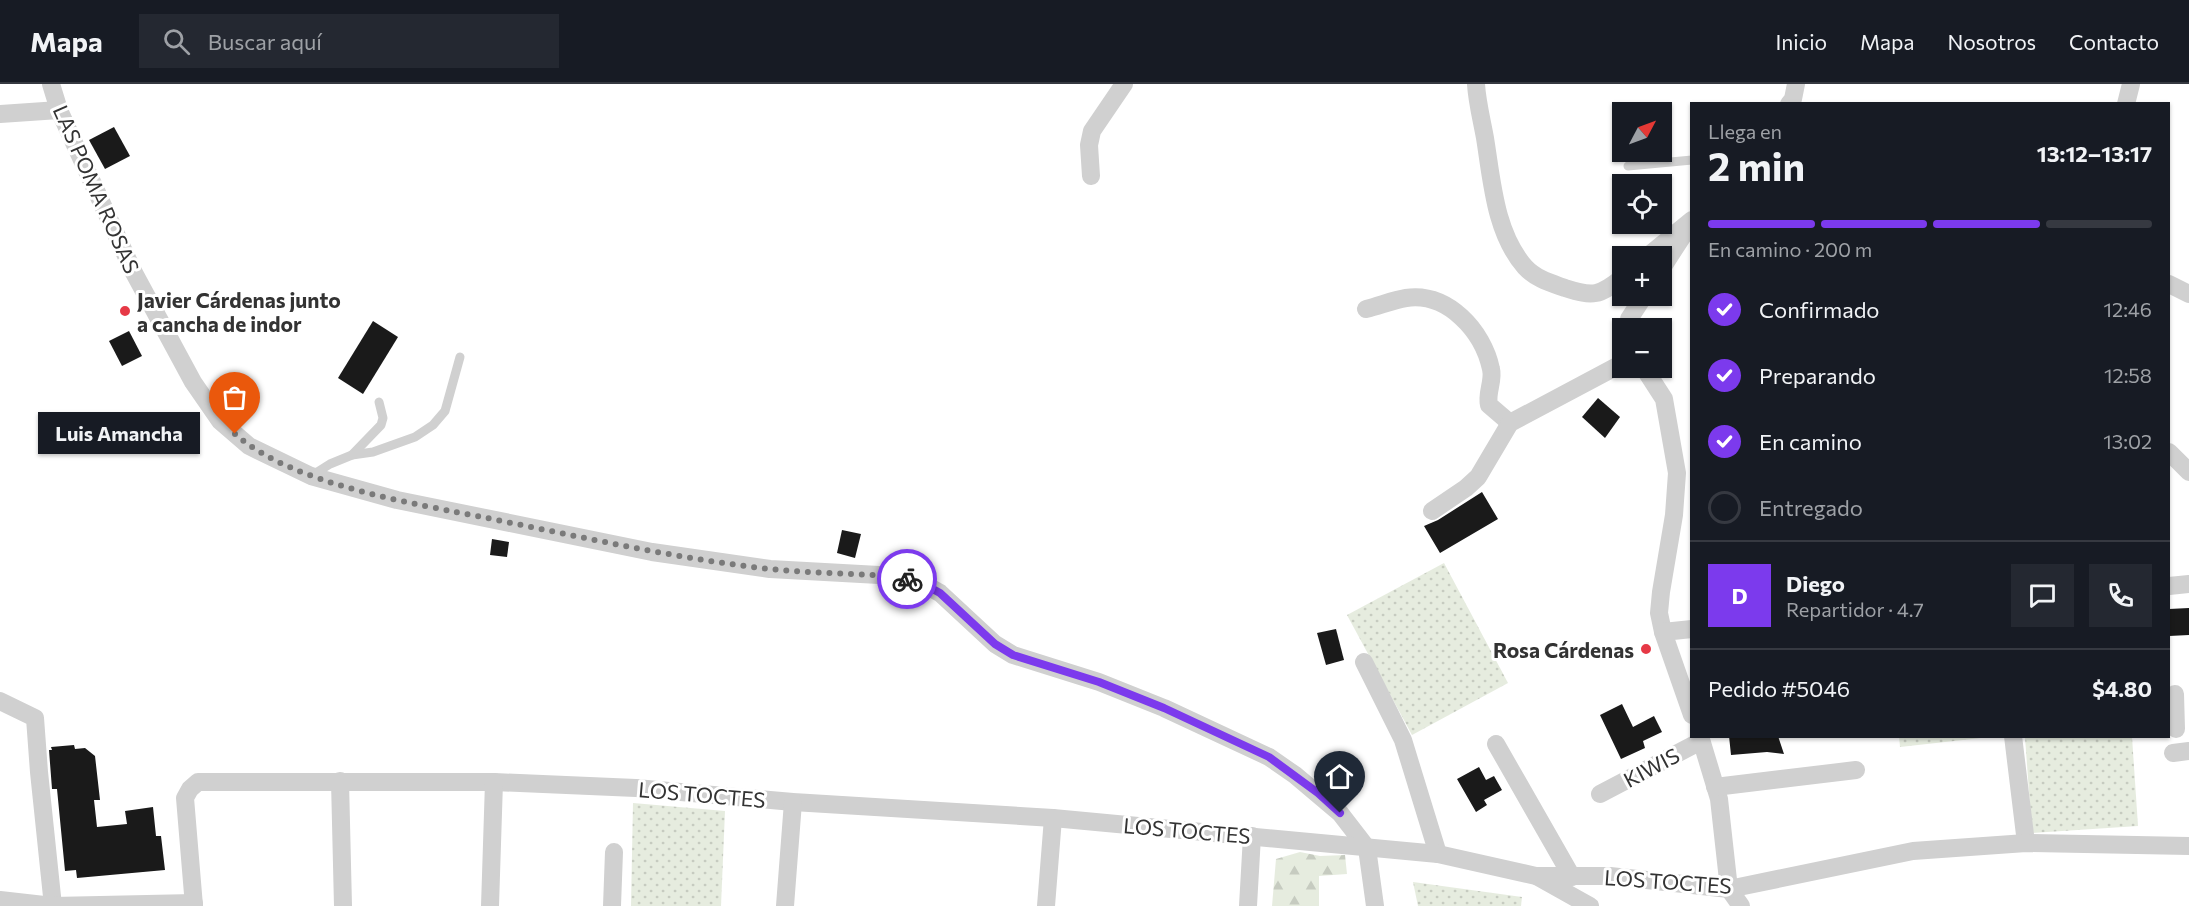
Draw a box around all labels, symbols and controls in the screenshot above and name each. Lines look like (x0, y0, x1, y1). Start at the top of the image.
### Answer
search box (139, 14, 559, 68)
text: Mapa (30, 24, 103, 58)
icon: search (160, 25, 193, 58)
text: Buscar aquí (208, 28, 322, 55)
text: Inicio (1775, 29, 1827, 54)
text: Mapa (1860, 29, 1914, 54)
text: Nosotros (1947, 29, 2036, 54)
text: Contacto (2069, 29, 2159, 54)
street label: LAS POMA ROSAS (49, 101, 145, 277)
north arrow (1612, 102, 1672, 162)
map controls (1612, 102, 1672, 378)
text: Llega en (1708, 119, 1782, 143)
text: 13:12–13:17 (2037, 140, 2152, 167)
text: 2 min (1708, 141, 1805, 189)
button: locate (1612, 174, 1672, 234)
text: En camino · 200 m (1708, 237, 1872, 261)
button: + (1612, 246, 1672, 306)
place label: Javier Cárdenas junto a cancha de indor (137, 287, 341, 336)
icon: check (1708, 293, 1741, 326)
text: Confirmado (1759, 296, 1880, 323)
text: 12:46 (2104, 297, 2152, 321)
marker: Javier Cárdenas junto a cancha de indor (118, 304, 132, 318)
button: − (1612, 318, 1672, 378)
icon: check (1708, 359, 1741, 392)
text: Preparando (1759, 362, 1876, 389)
text: 12:58 (2104, 363, 2152, 387)
pin (209, 372, 260, 434)
icon: bag (218, 381, 251, 414)
callout: Luis Amancha (37, 413, 199, 455)
text: Luis Amancha (55, 421, 183, 445)
icon: check (1708, 425, 1741, 458)
text: En camino (1759, 428, 1862, 455)
text: 13:02 (2103, 429, 2152, 453)
text: Entregado (1759, 494, 1863, 521)
courier (877, 549, 937, 609)
icon: bike (891, 563, 924, 596)
button: chat (2011, 564, 2074, 627)
button: phone (2089, 564, 2152, 627)
text: Diego (1786, 570, 1845, 597)
text: D (1731, 582, 1748, 609)
text: Repartidor · 4.7 (1786, 597, 1924, 621)
place label: Rosa Cárdenas (1493, 637, 1634, 662)
marker: Rosa Cárdenas (1639, 642, 1653, 656)
text: Pedido #5046 (1708, 675, 1850, 702)
text: $4.80 (2092, 675, 2152, 702)
street label: KIWIS (1619, 742, 1683, 792)
pin (1314, 751, 1365, 813)
icon: home (1323, 760, 1356, 793)
street label: LOS TOCTES (637, 776, 767, 812)
street label: LOS TOCTES (1122, 812, 1252, 848)
street label: LOS TOCTES (1603, 864, 1733, 898)

